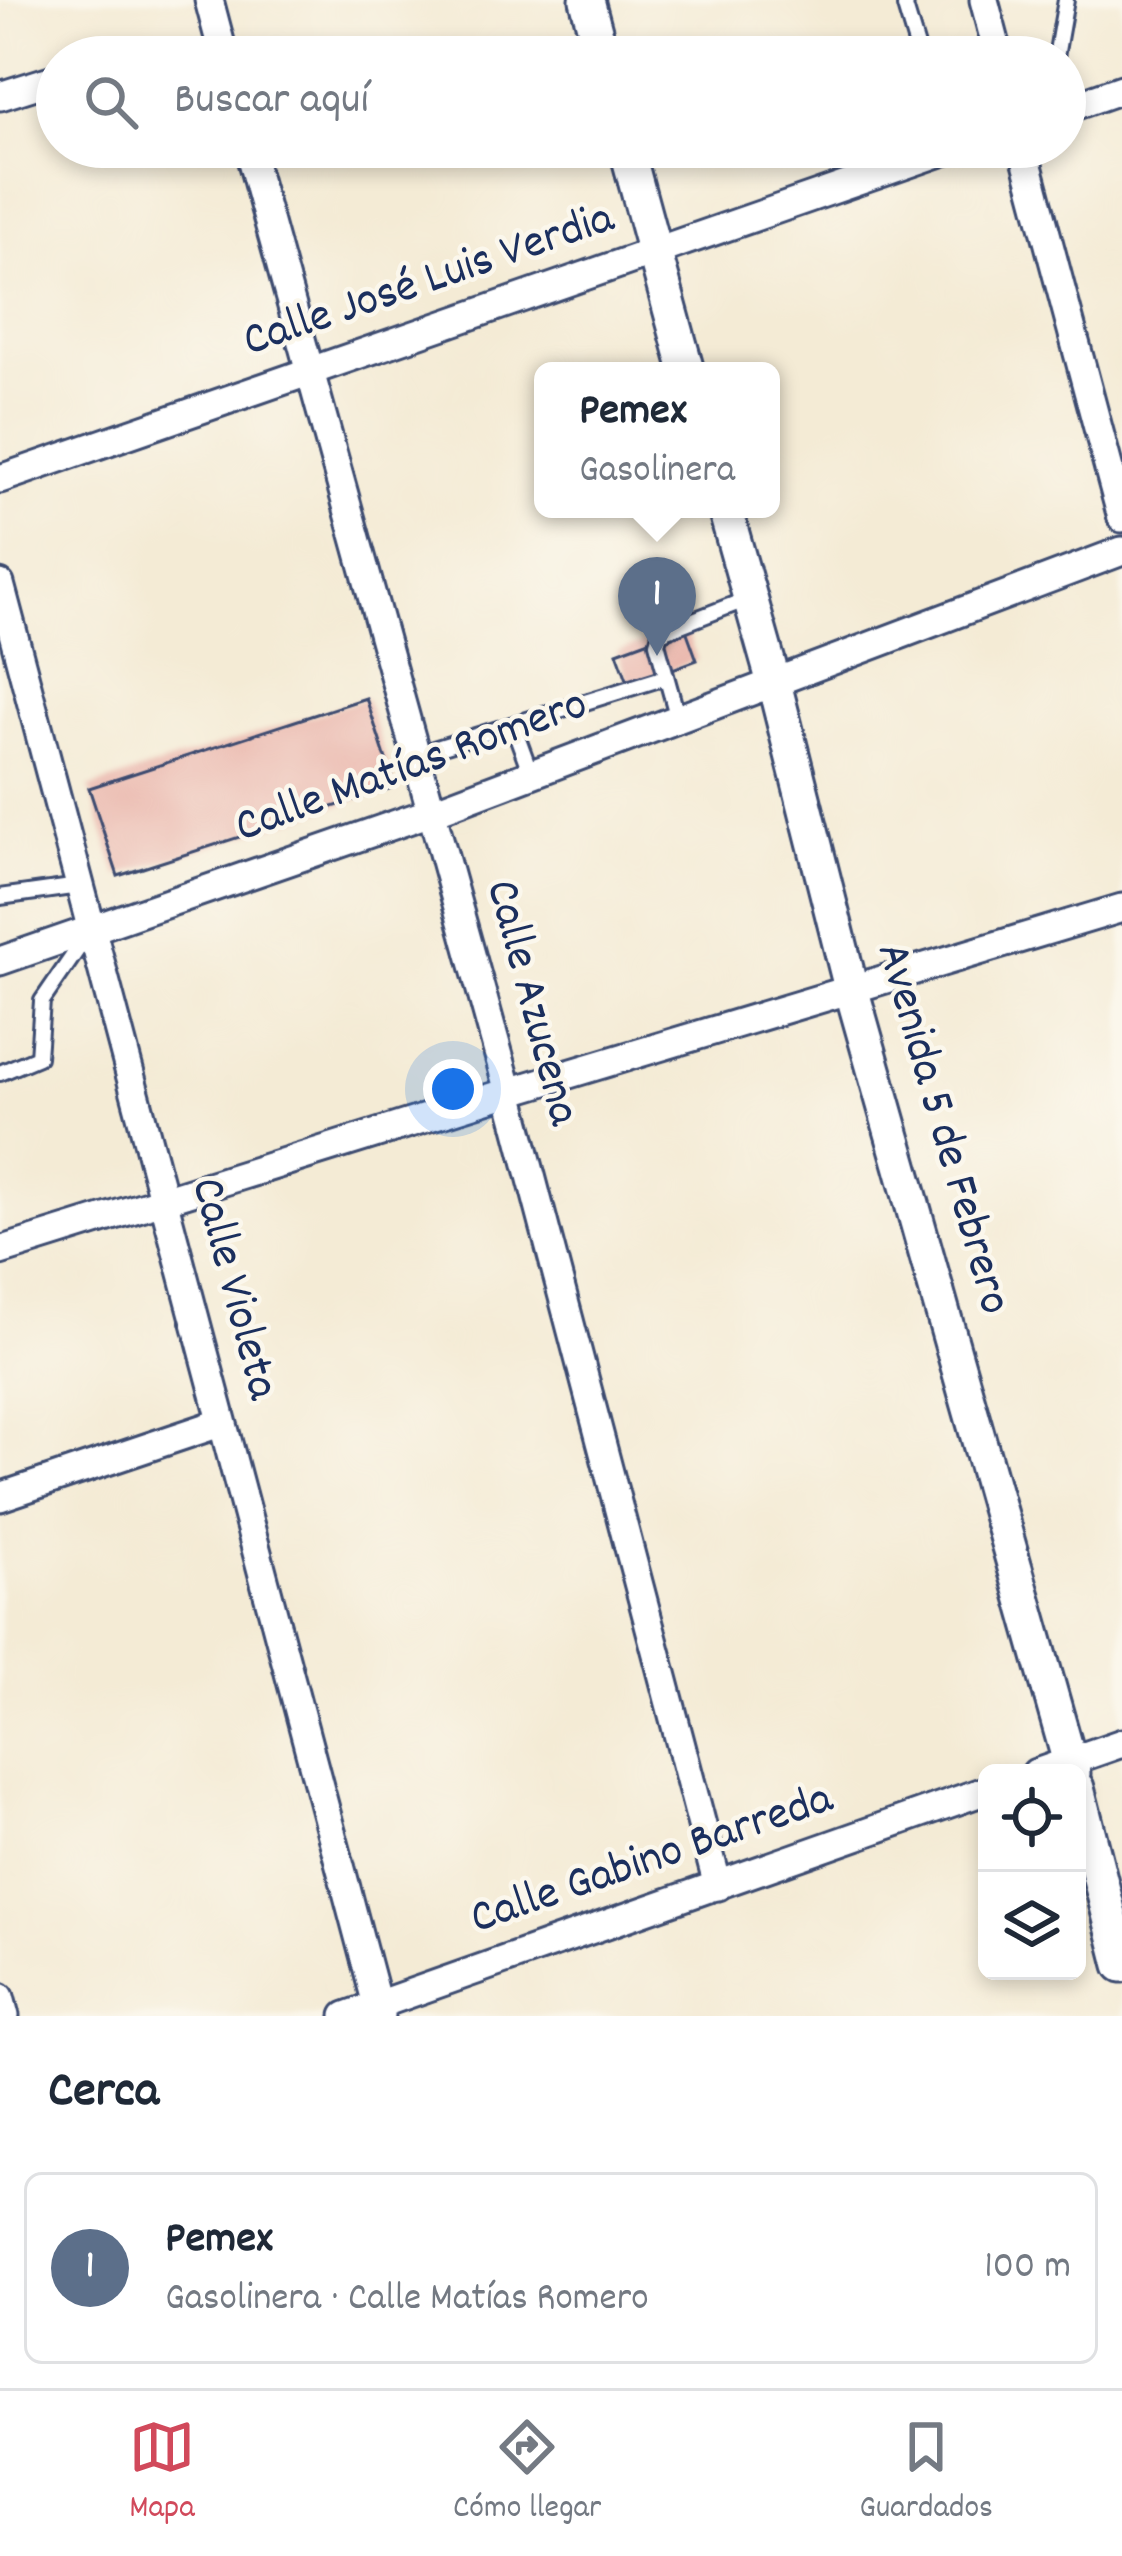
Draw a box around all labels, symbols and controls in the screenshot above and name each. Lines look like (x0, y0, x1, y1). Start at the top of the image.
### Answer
search box (36, 36, 1086, 168)
icon: search (78, 69, 144, 135)
text: Buscar aquí (174, 70, 369, 134)
street label: Calle José Luis Verdia (234, 186, 625, 378)
popup (534, 362, 780, 518)
text: Pemex (579, 381, 687, 445)
text: Gasolinera (579, 445, 735, 500)
pin: 1 (618, 557, 696, 656)
street label: Calle Matías Romero (226, 672, 598, 864)
street label: Calle Azucena (464, 873, 596, 1135)
street label: Avenida 5 de Febrero (855, 935, 1027, 1323)
your location (423, 1059, 483, 1119)
street label: Calle Violeta (169, 1170, 295, 1409)
map controls (978, 1764, 1086, 1980)
button: locate (978, 1764, 1086, 1872)
street label: Calle Gabino Barreda (462, 1766, 844, 1955)
button: layers (978, 1872, 1086, 1980)
text: Cerca (48, 2058, 159, 2130)
text: Pemex (165, 2209, 273, 2273)
text: 1 (86, 2241, 94, 2296)
text: 100 m (984, 2241, 1071, 2296)
text: Gasolinera · Calle Matías Romero (165, 2273, 649, 2328)
tab: Mapa (129, 2414, 195, 2533)
tab: Cómo llegar (453, 2414, 601, 2533)
tab: Guardados (859, 2414, 993, 2533)

